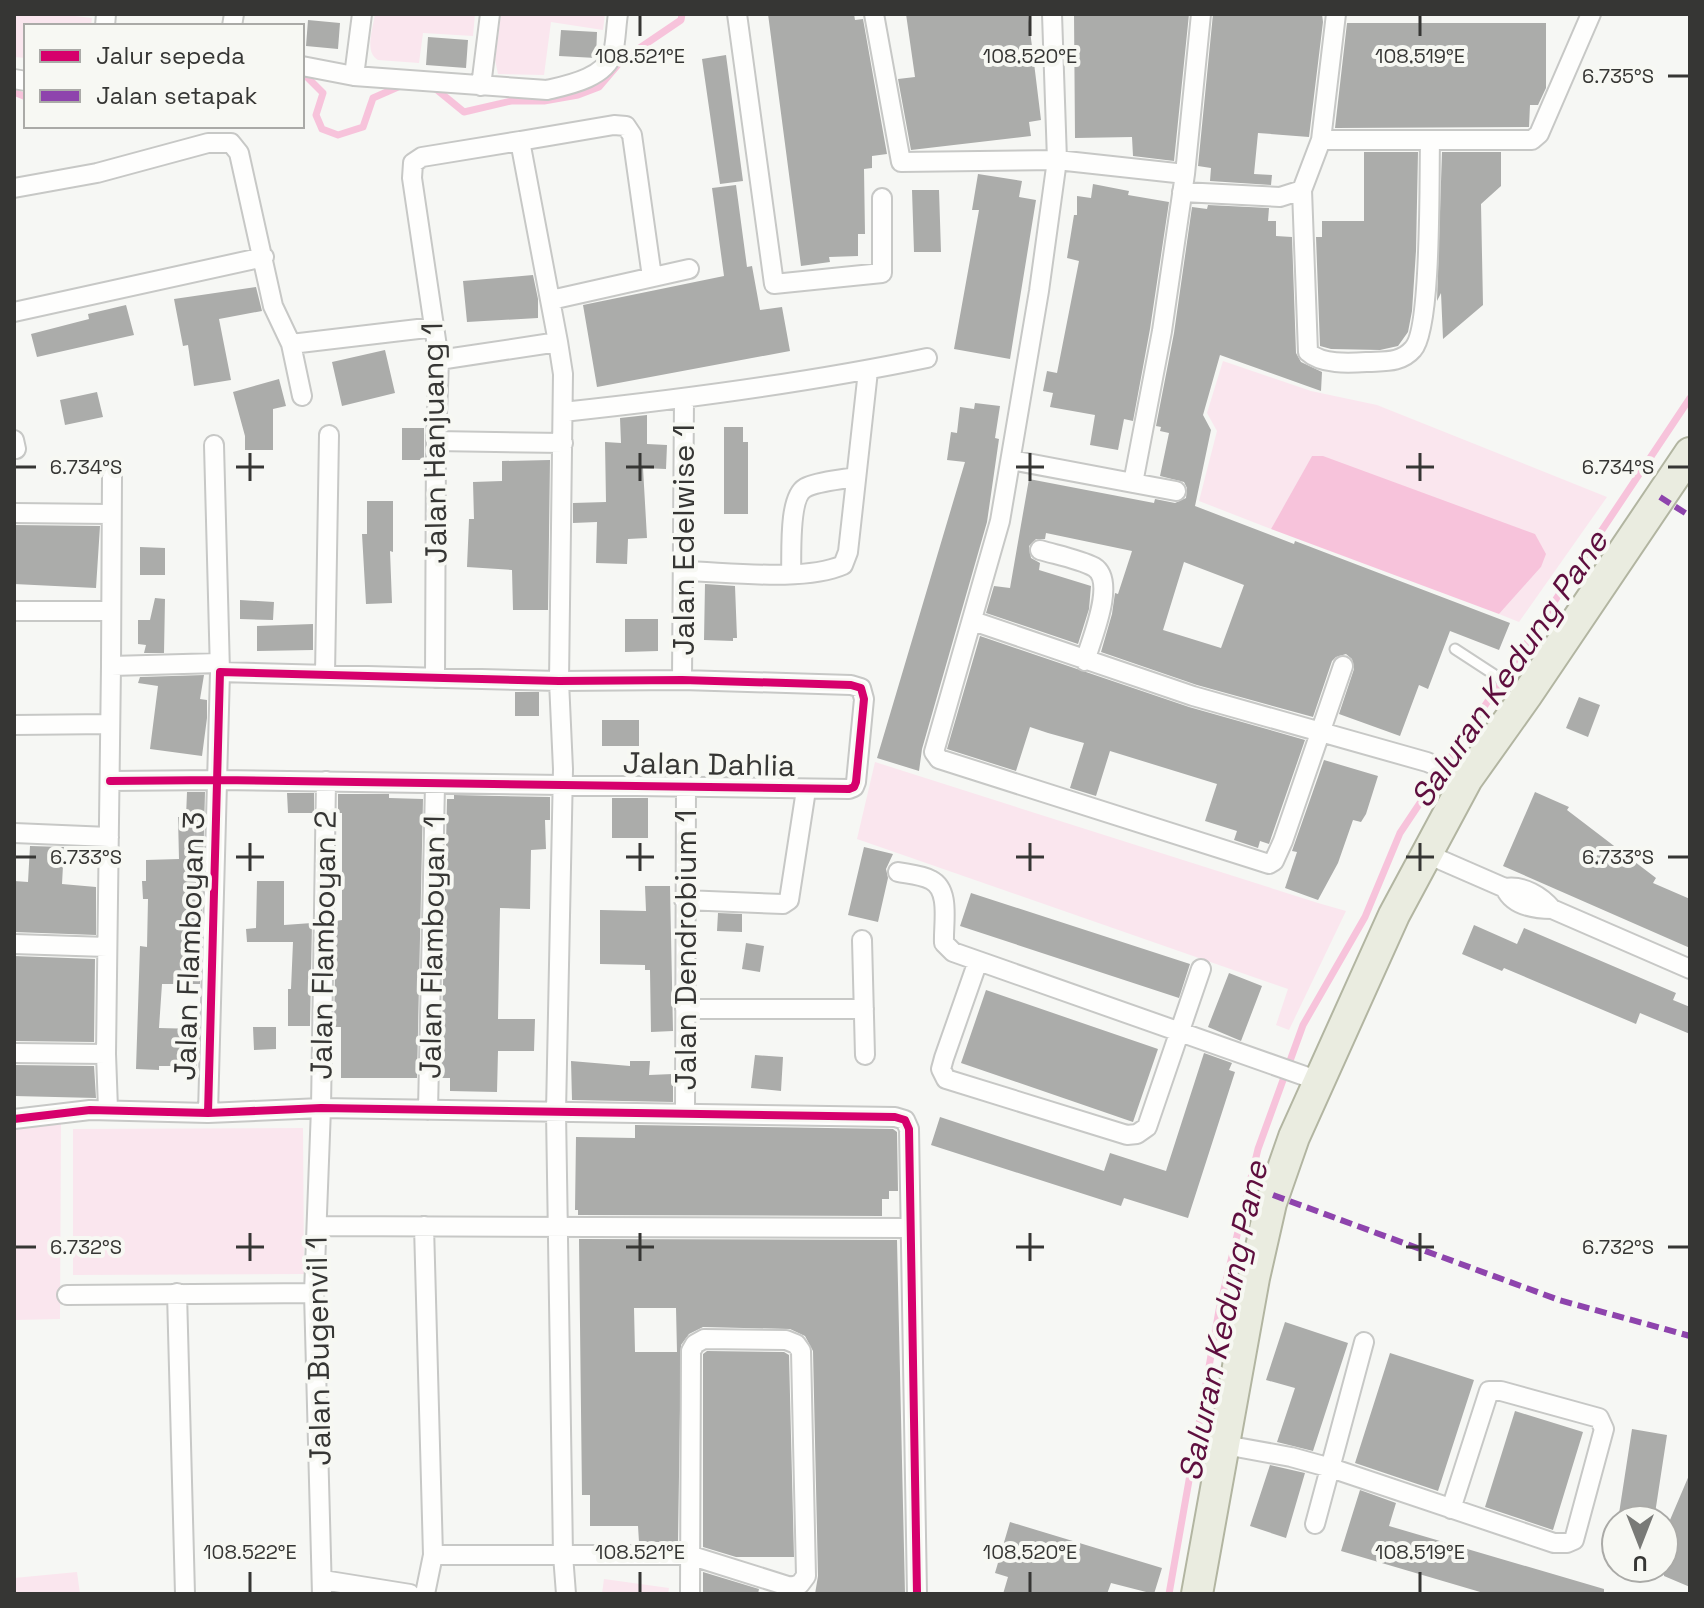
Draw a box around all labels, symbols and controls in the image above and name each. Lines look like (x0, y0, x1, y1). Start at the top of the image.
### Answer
legend (24, 24, 304, 128)
text: Jalur sepeda (96, 40, 245, 71)
text: 108.521°E (595, 43, 685, 69)
text: 108.520°E (983, 43, 1077, 69)
text: 108.519°E (1375, 43, 1465, 69)
text: 6.735°S (1582, 63, 1654, 89)
text: Jalan setapak (96, 80, 257, 111)
street label: Jalan Hanjuang 1 (412, 322, 456, 564)
street label: Jalan Edelwise 1 (664, 424, 703, 656)
text: 6.734°S (50, 454, 122, 480)
text: 6.734°S (1582, 454, 1654, 480)
water label: Saluran Kedung Pane (1401, 522, 1617, 815)
street label: Jalan Dahlia (622, 743, 796, 785)
street label: Jalan Flamboyan 2 (301, 810, 345, 1080)
street label: Jalan Dendrobium 1 (666, 810, 705, 1090)
street label: Jalan Flamboyan 3 (165, 811, 213, 1081)
street label: Jalan Flamboyan 1 (410, 815, 454, 1079)
text: 6.733°S (50, 844, 122, 870)
text: 6.733°S (1582, 844, 1654, 870)
water label: Saluran Kedung Pane (1170, 1157, 1277, 1484)
text: 6.732°S (50, 1234, 122, 1260)
text: 6.732°S (1582, 1234, 1654, 1260)
street label: Jalan Bugenvil 1 (297, 1236, 339, 1466)
north arrow (1600, 1504, 1680, 1584)
text: 108.522°E (203, 1539, 297, 1565)
text: 108.521°E (595, 1539, 685, 1565)
text: 108.520°E (983, 1539, 1077, 1565)
text: 108.519°E (1375, 1539, 1465, 1565)
text: U (1633, 1550, 1647, 1578)

